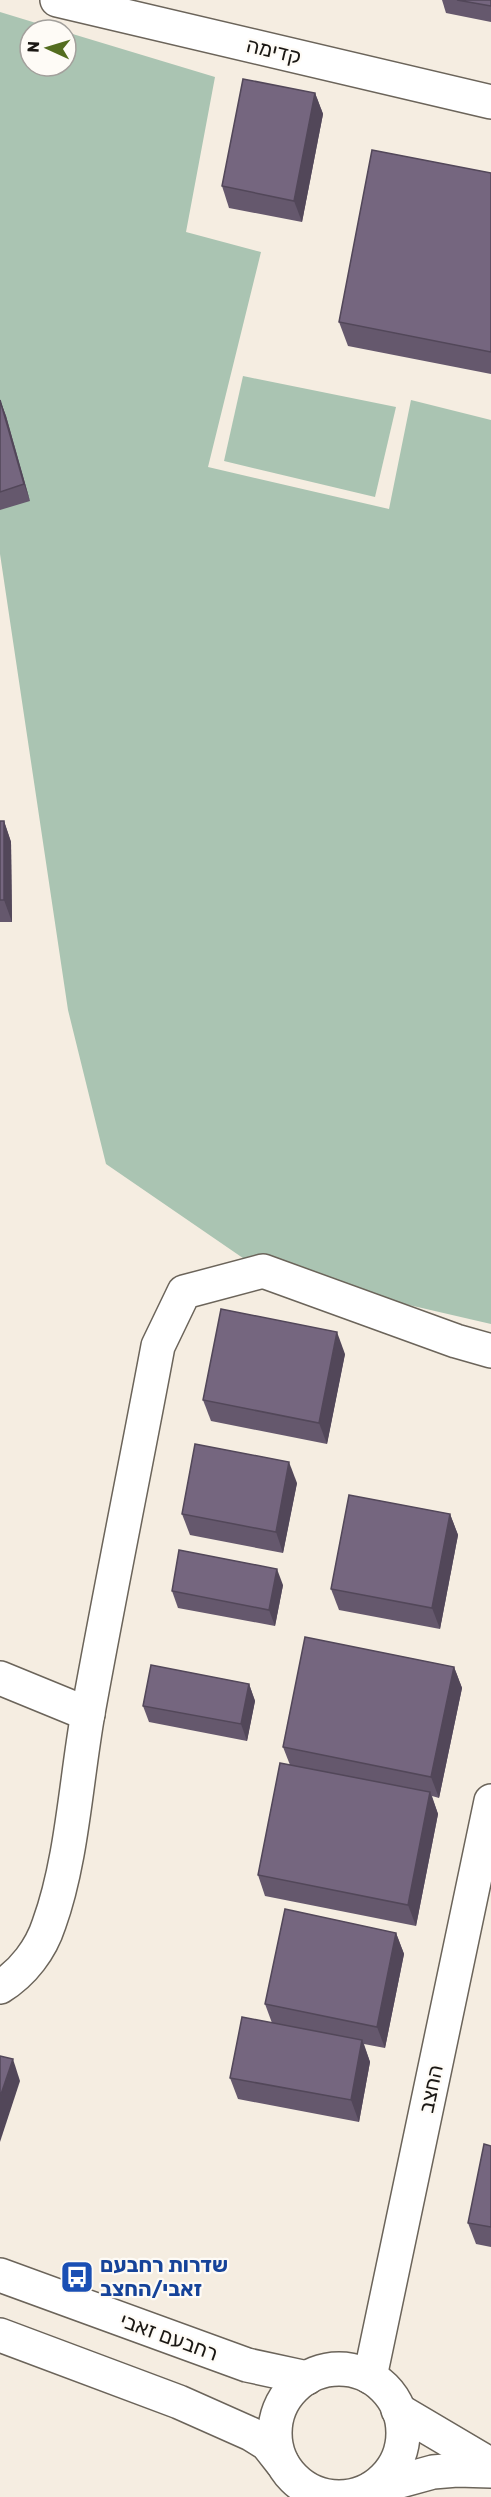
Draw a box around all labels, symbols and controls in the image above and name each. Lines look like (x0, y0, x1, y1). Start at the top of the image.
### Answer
north arrow (18, 18, 78, 78)
street label: קדימה (244, 32, 304, 69)
text: N (24, 41, 43, 53)
street label: החצב (413, 2062, 448, 2115)
place label: שדרות רחבעם זאבי/החצב (100, 2252, 228, 2301)
bus stop icon: שדרות רחבעם זאבי/החצב (59, 2259, 95, 2295)
street label: רחבעם זאבי (117, 2307, 221, 2366)

